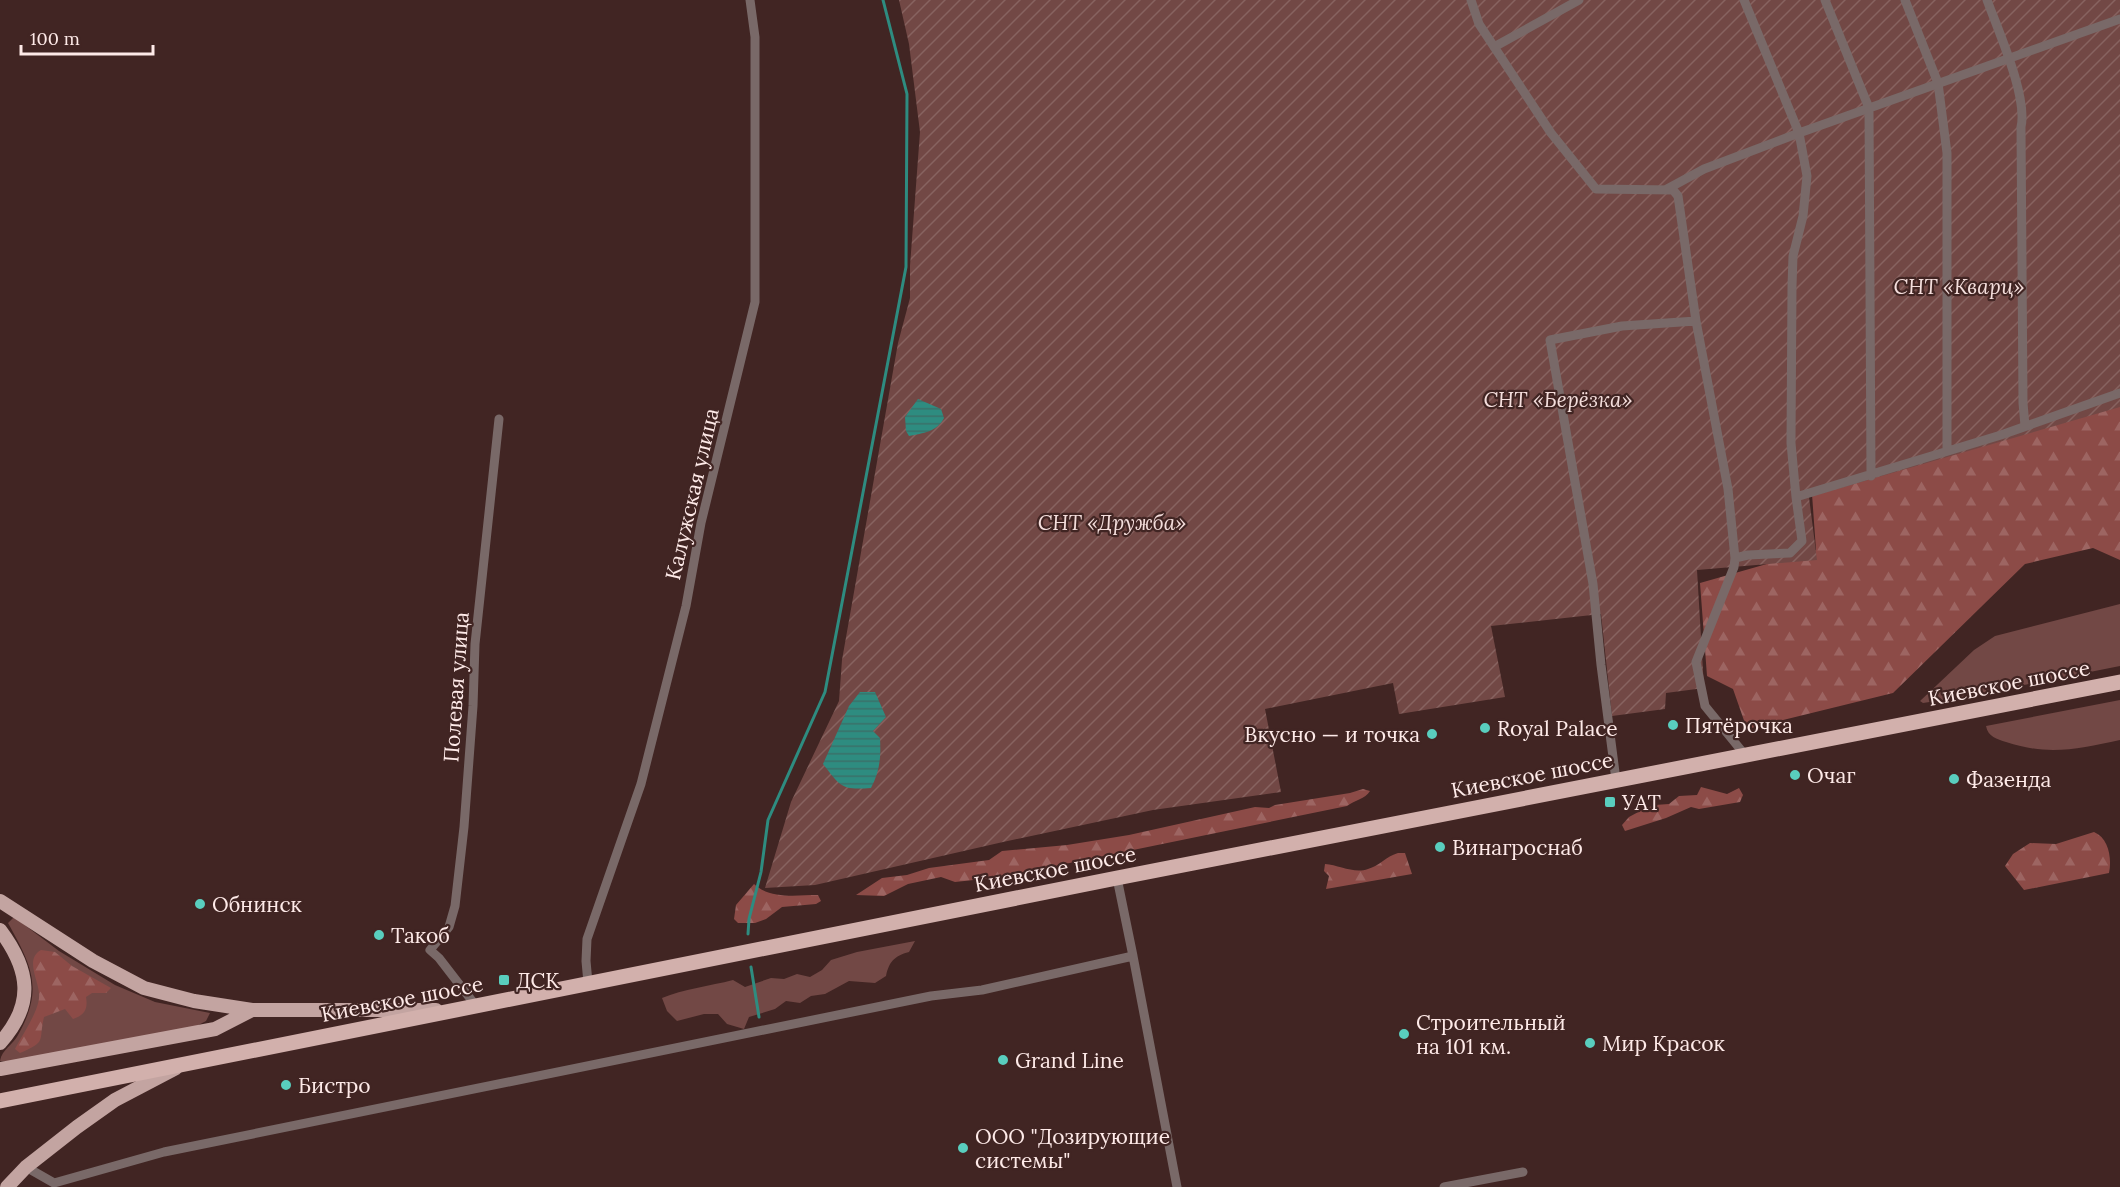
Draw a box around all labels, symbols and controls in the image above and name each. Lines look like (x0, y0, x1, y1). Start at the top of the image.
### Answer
scale bar (21, 18, 153, 56)
text: 100 m (30, 27, 80, 50)
park label: СНТ «Кварц» (1894, 273, 2025, 300)
park label: СНТ «Берёзка» (1483, 386, 1633, 413)
street label: Калужская улица (659, 405, 725, 583)
park label: СНТ «Дружба» (1038, 509, 1186, 536)
street label: Полевая улица (437, 611, 475, 763)
street label: Киевское шоссе (1926, 654, 2092, 712)
place label: Пятёрочка (1685, 712, 1793, 739)
place label: Royal Palace (1497, 715, 1618, 742)
marker: Пятёрочка (1666, 718, 1680, 732)
place label: Вкусно — и точка (1244, 721, 1420, 748)
marker: Royal Palace (1478, 721, 1492, 735)
marker: Вкусно — и точка (1425, 727, 1439, 741)
street label: Киевское шоссе (1449, 746, 1615, 804)
place label: Очаг (1807, 762, 1855, 789)
place label: Фазенда (1966, 766, 2052, 793)
marker: Очаг (1788, 768, 1802, 782)
marker: Фазенда (1947, 772, 1961, 786)
place label: УАТ (1621, 789, 1661, 816)
marker: УАТ (1603, 795, 1617, 809)
place label: Винагроснаб (1452, 834, 1583, 861)
street label: Киевское шоссе (972, 840, 1138, 898)
marker: Винагроснаб (1433, 840, 1447, 854)
place label: Обнинск (212, 891, 303, 918)
marker: Обнинск (193, 897, 207, 911)
place label: Такоб (391, 922, 450, 949)
marker: Такоб (372, 928, 386, 942)
place label: ДСК (516, 967, 560, 994)
street label: Киевское шоссе (319, 970, 485, 1028)
marker: ДСК (497, 973, 511, 987)
place label: Строительный на 101 км. (1416, 1009, 1566, 1060)
marker: Строительный на 101 км. (1397, 1027, 1411, 1041)
place label: Мир Красок (1602, 1030, 1726, 1057)
marker: Мир Красок (1583, 1036, 1597, 1050)
place label: Grand Line (1015, 1047, 1124, 1074)
marker: Grand Line (996, 1053, 1010, 1067)
place label: Бистро (298, 1072, 371, 1099)
marker: Бистро (279, 1078, 293, 1092)
place label: ООО "Дозирующие системы" (975, 1123, 1170, 1174)
marker: ООО "Дозирующие системы" (956, 1141, 970, 1155)

